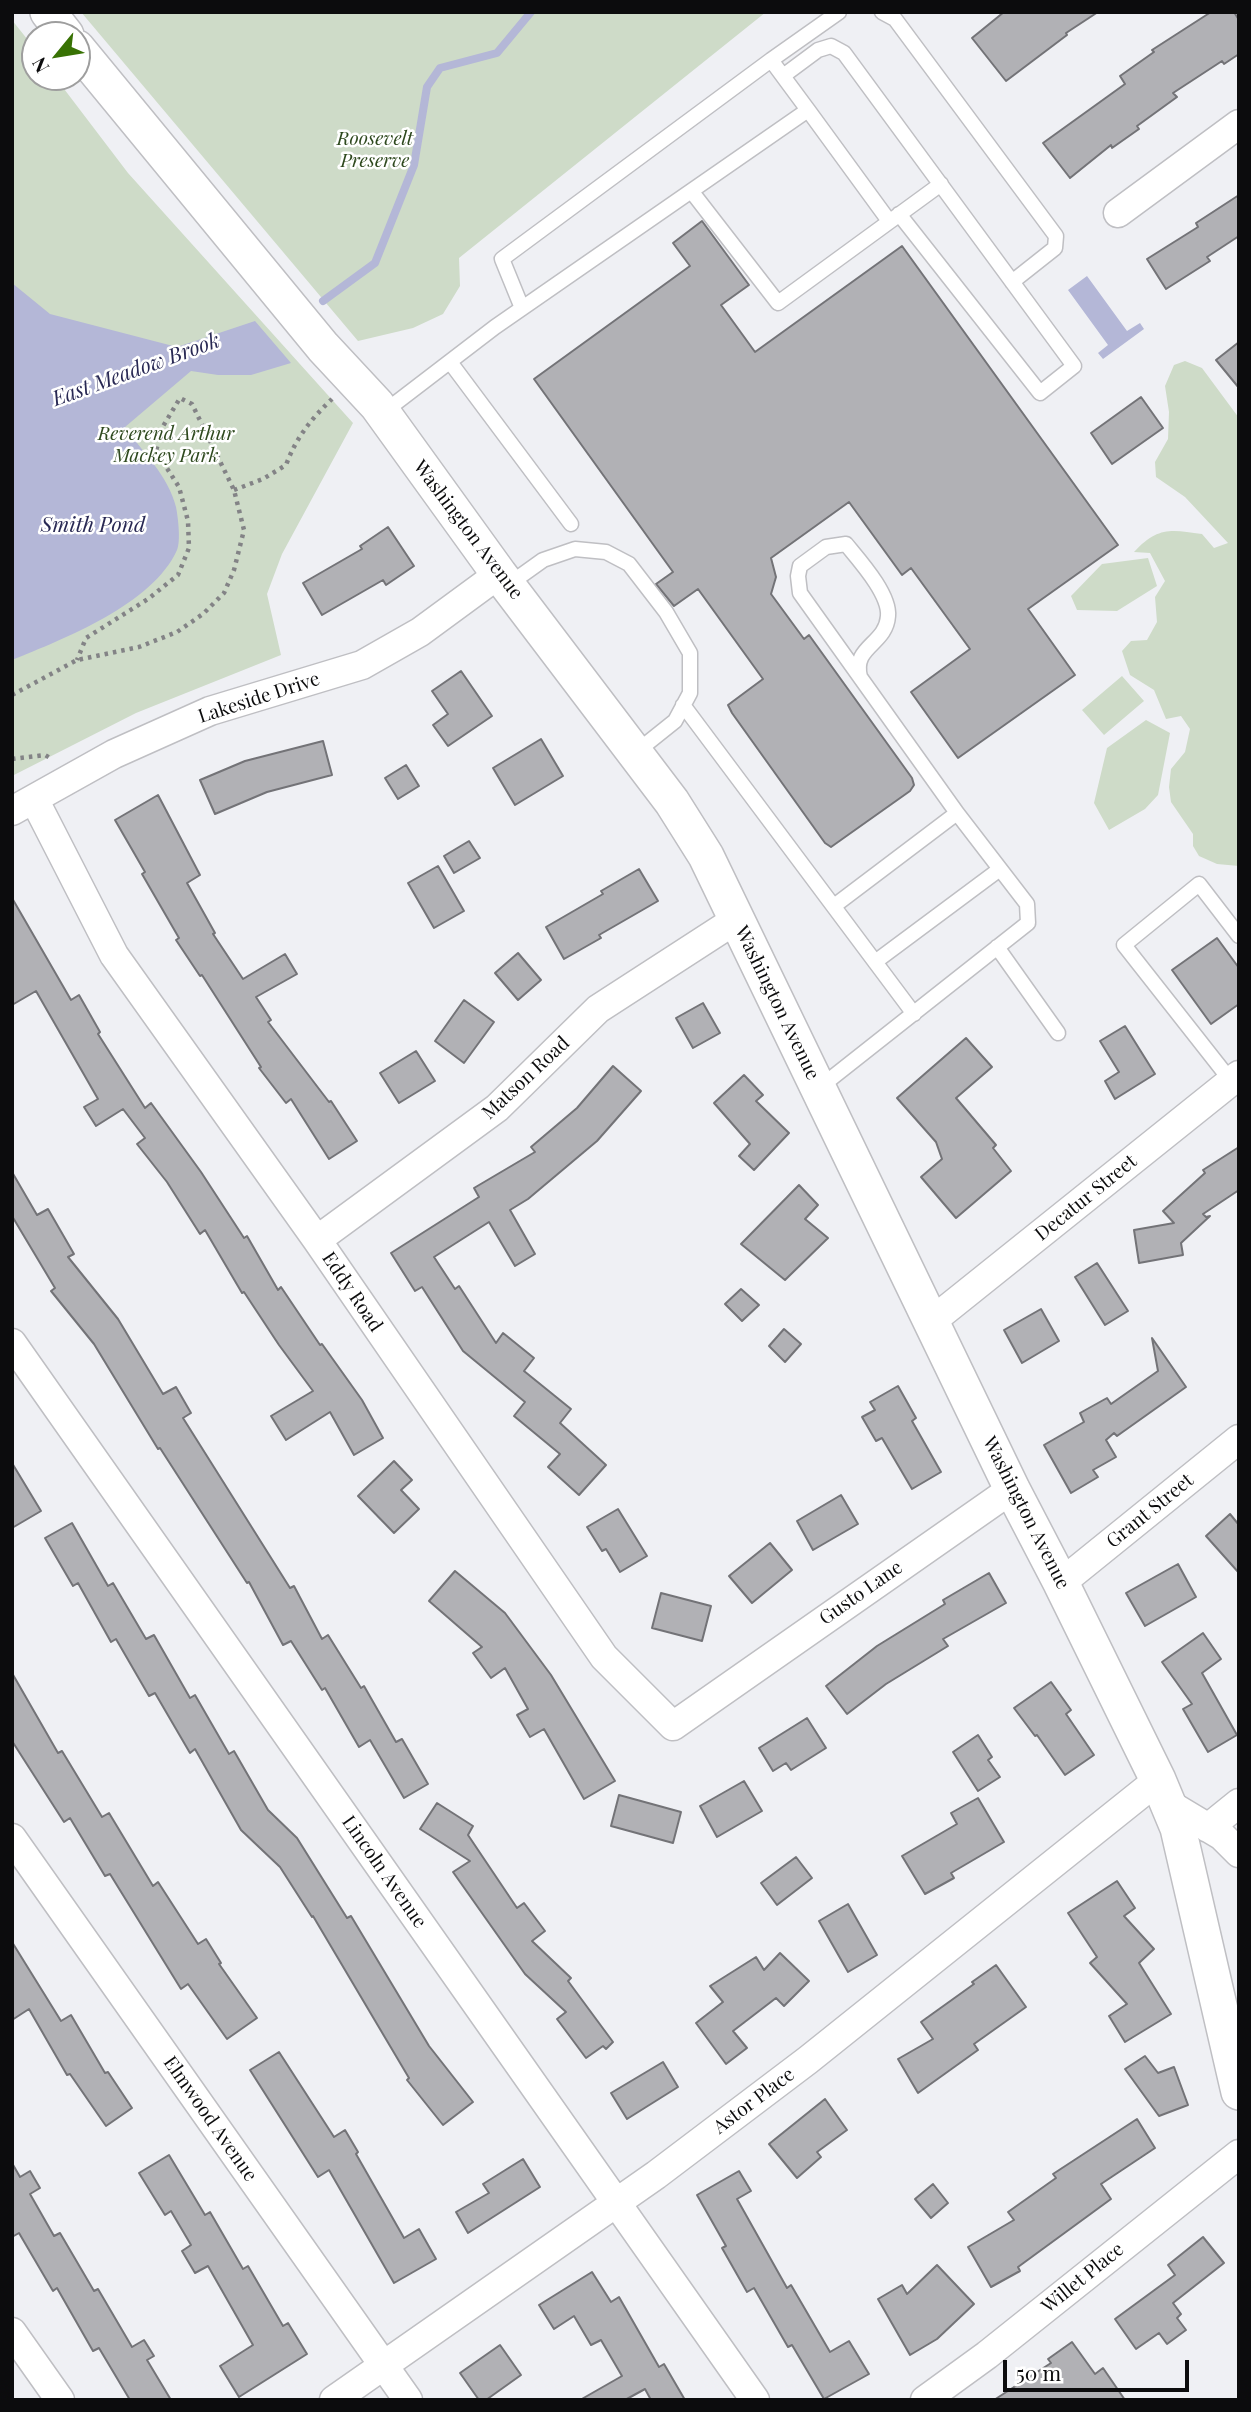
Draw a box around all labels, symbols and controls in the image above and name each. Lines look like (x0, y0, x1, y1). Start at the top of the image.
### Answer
north arrow (21, 21, 91, 91)
text: N (25, 53, 54, 78)
park label: Roosevelt Preserve (337, 128, 413, 172)
water label: East Meadow Brook (49, 328, 223, 412)
park label: Reverend Arthur Mackey Park (98, 423, 234, 467)
street label: Washington Avenue (408, 456, 528, 604)
water label: Smith Pond (41, 512, 145, 538)
street label: Lakeside Drive (196, 668, 322, 728)
street label: Washington Avenue (730, 922, 824, 1084)
street label: Matson Road (478, 1032, 574, 1124)
street label: Decatur Street (1031, 1150, 1141, 1246)
street label: Eddy Road (317, 1248, 387, 1336)
street label: Washington Avenue (978, 1433, 1074, 1593)
street label: Grant Street (1102, 1469, 1198, 1553)
street label: Gusto Lane (815, 1556, 907, 1630)
street label: Lincoln Avenue (337, 1812, 431, 1932)
street label: Elmwood Avenue (158, 2052, 262, 2186)
street label: Astor Place (709, 2063, 799, 2139)
street label: Willet Place (1037, 2238, 1129, 2318)
scale bar (1006, 2346, 1192, 2390)
text: 50 m (1016, 2358, 1061, 2386)

